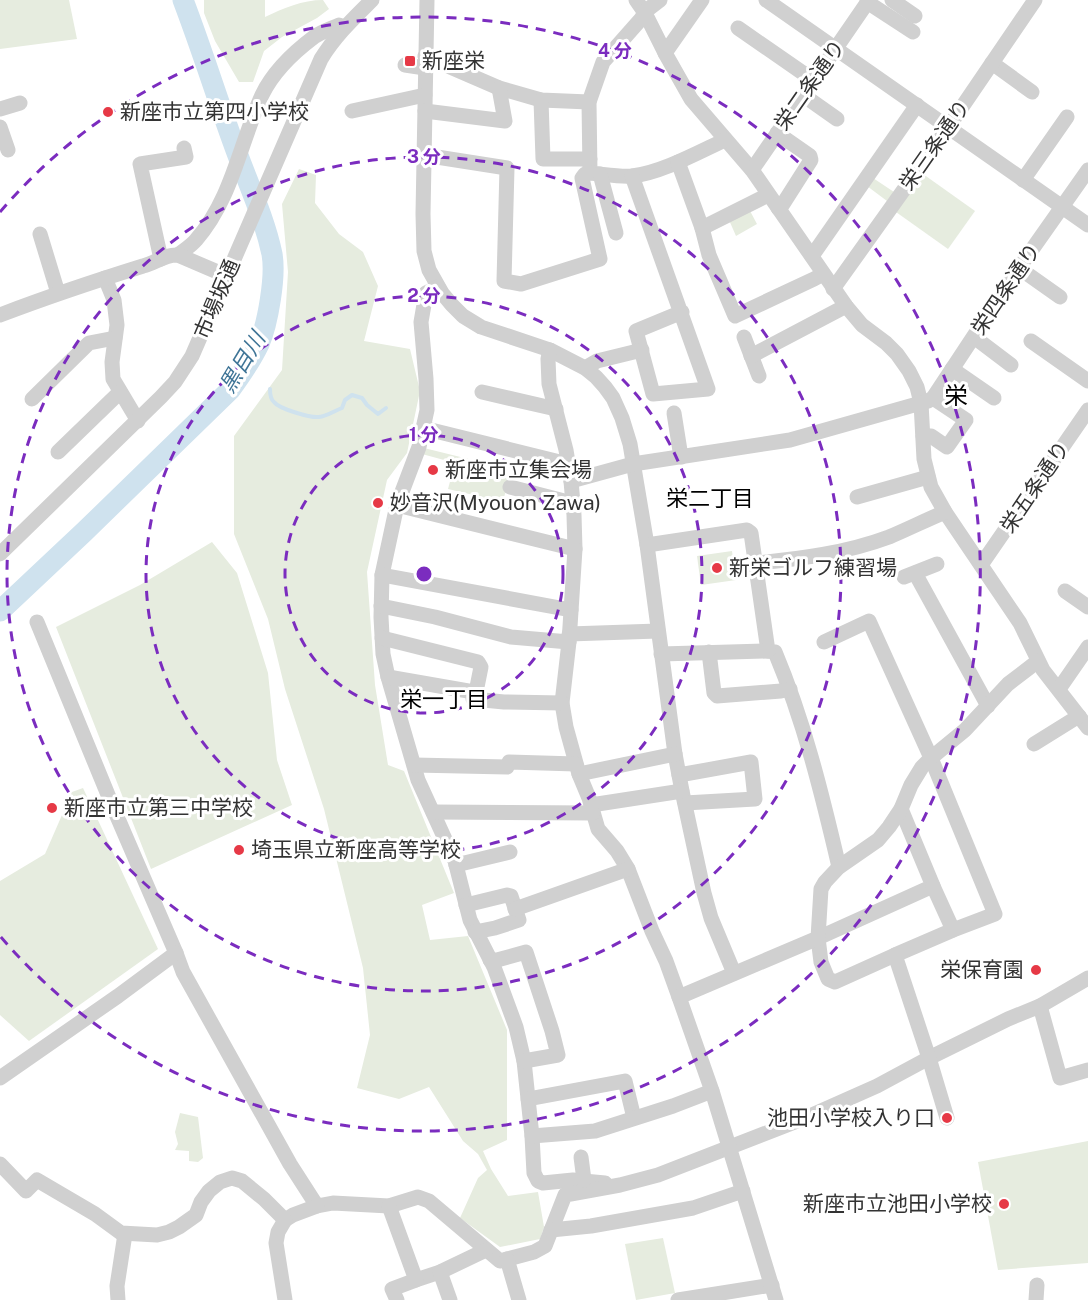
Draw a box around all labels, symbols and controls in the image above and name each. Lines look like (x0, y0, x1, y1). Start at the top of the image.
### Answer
street label: 栄二条通り (769, 35, 850, 135)
text: 4 分 (598, 40, 632, 61)
place label: 新座栄 (422, 48, 485, 73)
marker: 新座栄 (403, 54, 417, 68)
street label: 栄三条通り (894, 95, 975, 195)
place label: 新座市立第四小学校 (120, 99, 309, 124)
marker: 新座市立第四小学校 (101, 105, 115, 119)
text: 3 分 (407, 146, 441, 167)
street label: 栄四条通り (966, 238, 1045, 339)
street label: 市場坂通 (189, 255, 244, 342)
text: 2 分 (407, 285, 441, 306)
water label: 黒目川 (214, 325, 271, 397)
district label: 栄 (944, 381, 968, 409)
text: 1 分 (409, 424, 439, 445)
street label: 栄五条通り (995, 436, 1074, 537)
place label: 新座市立集会場 (445, 457, 592, 482)
marker: 新座市立集会場 (426, 463, 440, 477)
district label: 栄二丁目 (666, 485, 754, 511)
place label: 妙音沢(Myouon Zawa) (390, 490, 601, 515)
marker: 妙音沢(Myouon Zawa) (371, 496, 385, 510)
place label: 新栄ゴルフ練習場 (729, 555, 897, 580)
marker: 新栄ゴルフ練習場 (710, 561, 724, 575)
centre of rings (414, 564, 434, 584)
district label: 栄一丁目 (400, 686, 488, 712)
place label: 新座市立第三中学校 (64, 795, 253, 820)
marker: 新座市立第三中学校 (45, 801, 59, 815)
place label: 埼玉県立新座高等学校 (251, 837, 461, 862)
marker: 埼玉県立新座高等学校 (232, 843, 246, 857)
place label: 栄保育園 (940, 957, 1024, 982)
marker: 栄保育園 (1029, 963, 1043, 977)
place label: 池田小学校入り口 (767, 1105, 935, 1130)
marker: 池田小学校入り口 (940, 1111, 954, 1125)
place label: 新座市立池田小学校 (803, 1191, 992, 1216)
marker: 新座市立池田小学校 (997, 1197, 1011, 1211)

